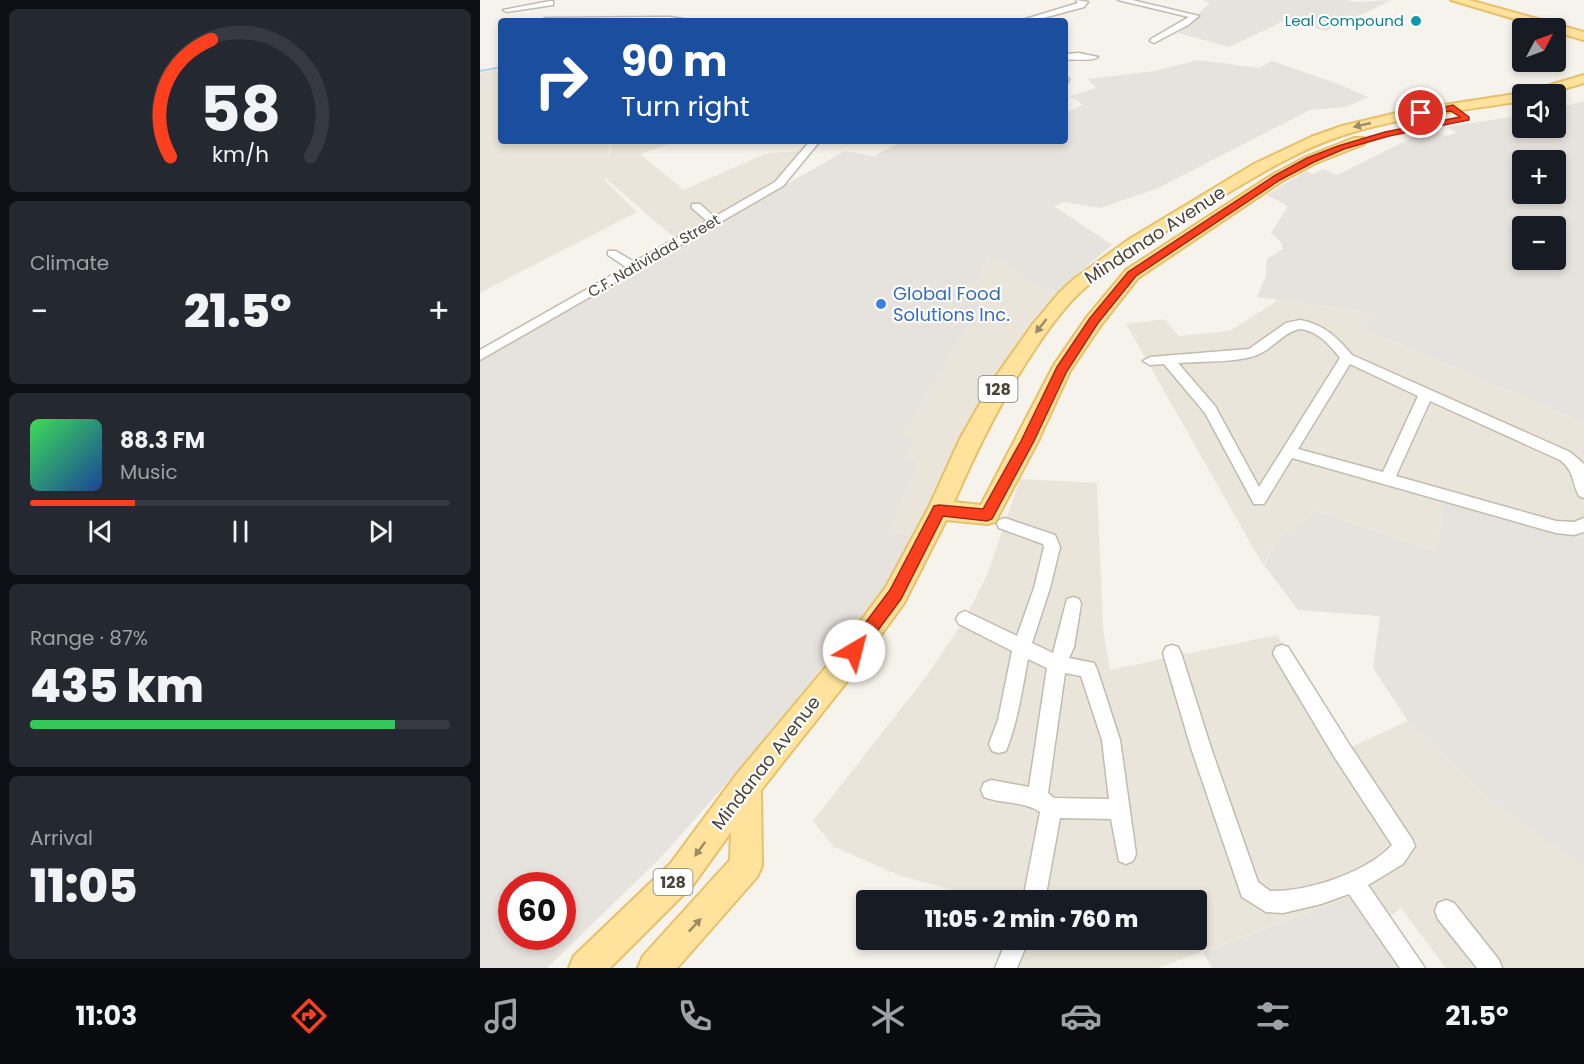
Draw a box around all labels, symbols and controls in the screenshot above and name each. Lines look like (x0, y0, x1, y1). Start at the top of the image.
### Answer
place label: Leal Compound (1285, 10, 1404, 31)
marker: Leal Compound (1409, 14, 1423, 28)
north arrow (1512, 18, 1566, 72)
map controls (1512, 18, 1566, 270)
text: 90 m (621, 32, 728, 91)
icon: right (522, 42, 600, 120)
text: 58 (200, 66, 280, 154)
button: sound (1512, 84, 1566, 138)
pin (1395, 87, 1446, 138)
text: Turn right (621, 88, 750, 125)
icon: arrive (1404, 96, 1437, 129)
one-way arrow (1352, 121, 1371, 131)
text: km/h (211, 140, 269, 171)
button: + (1512, 150, 1566, 204)
street label: Mindanao Avenue (1079, 180, 1230, 290)
street label: C.F. Natividad Street (584, 209, 724, 302)
button: − (1512, 216, 1566, 270)
text: Climate (30, 249, 109, 277)
text: 21.5° (184, 280, 292, 343)
place label: Global Food Solutions Inc. (893, 281, 1010, 327)
text: − (30, 288, 48, 335)
text: + (427, 288, 450, 335)
marker: Global Food Solutions Inc. (874, 297, 888, 311)
one-way arrow (1036, 319, 1048, 334)
road number: 128 (978, 376, 1018, 402)
text: 88.3 FM (120, 425, 205, 456)
text: Music (120, 458, 178, 486)
icon: previous (84, 515, 117, 548)
icon: pause (224, 515, 257, 548)
icon: next (364, 515, 397, 548)
position arrow (822, 619, 886, 683)
text: Range · 87% (30, 624, 148, 652)
text: 435 km (30, 655, 204, 718)
street label: Mindanao Avenue (705, 691, 826, 835)
text: Arrival (30, 824, 93, 852)
one-way arrow (695, 841, 706, 857)
text: 11:05 (30, 855, 137, 918)
road number: 128 (654, 869, 692, 895)
speed limit sign: 60 (498, 872, 576, 950)
text: 11:05 · 2 min · 760 m (925, 904, 1138, 935)
one-way arrow (687, 919, 701, 933)
icon: directions (288, 995, 330, 1037)
icon: music (481, 995, 523, 1037)
icon: phone (674, 995, 716, 1037)
icon: climate (867, 995, 909, 1037)
icon: car (1060, 995, 1102, 1037)
icon: filters (1252, 995, 1294, 1037)
text: 11:03 (75, 997, 137, 1034)
text: 21.5° (1445, 997, 1508, 1034)

